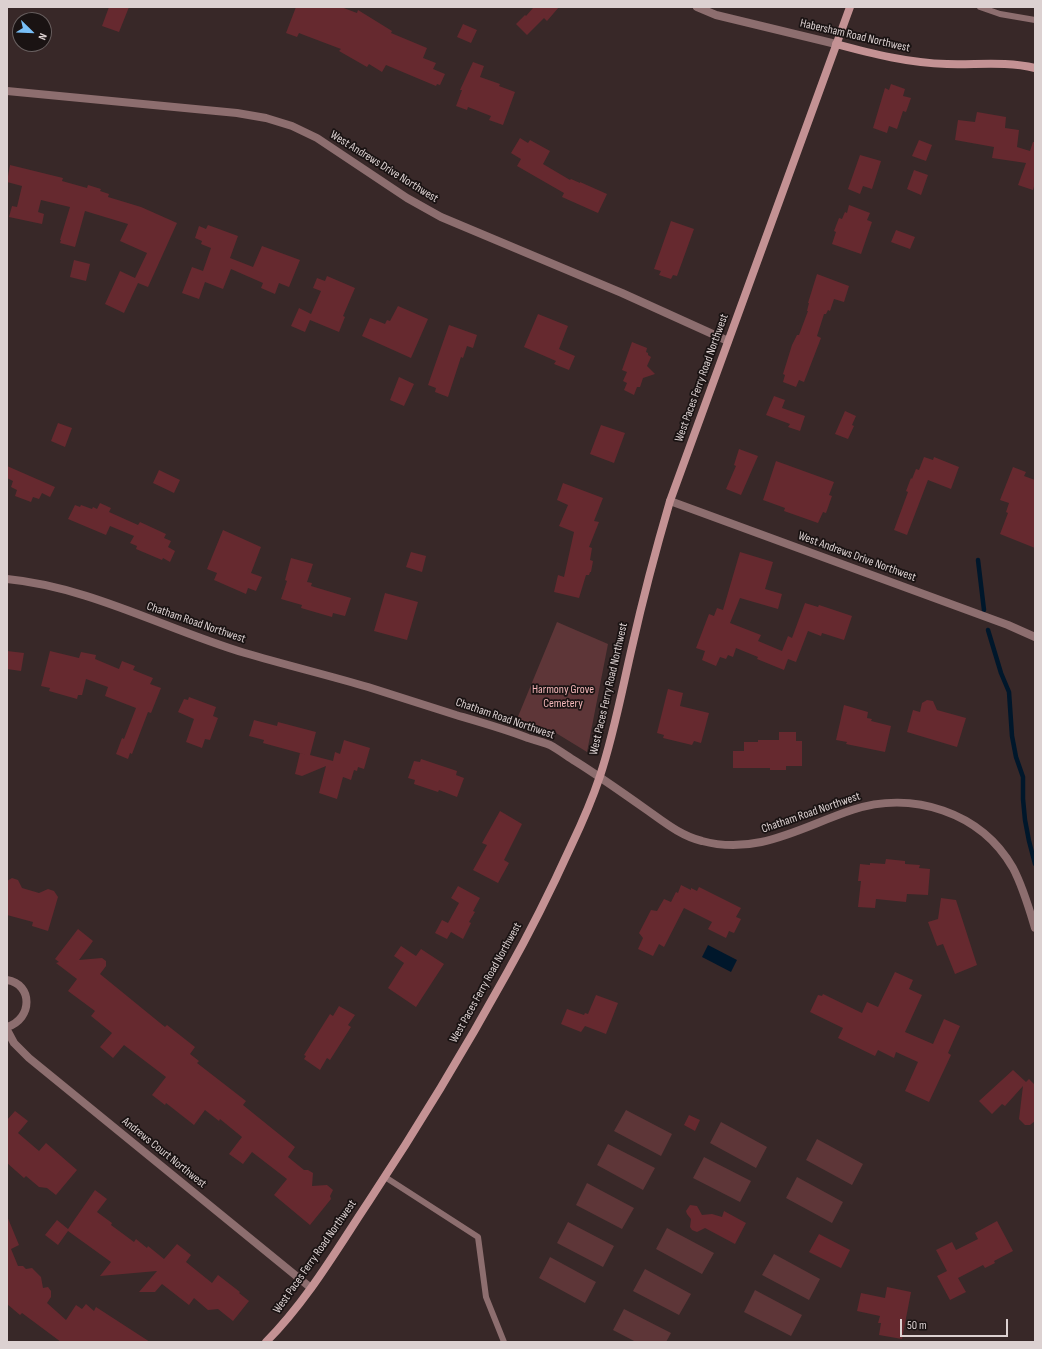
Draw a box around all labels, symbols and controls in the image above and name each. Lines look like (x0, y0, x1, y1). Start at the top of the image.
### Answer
north arrow (12, 12, 52, 52)
street label: Habersham Road Northwest (799, 16, 911, 56)
text: N (35, 31, 50, 42)
street label: West Andrews Drive Northwest (327, 128, 441, 206)
street label: West Paces Ferry Road Northwest (672, 312, 732, 444)
street label: West Andrews Drive Northwest (796, 529, 918, 585)
street label: Chatham Road Northwest (145, 599, 247, 647)
street label: West Paces Ferry Road Northwest (587, 622, 631, 756)
park label: Harmony Grove Cemetery (532, 683, 594, 711)
street label: Chatham Road Northwest (454, 695, 556, 743)
street label: Chatham Road Northwest (760, 789, 862, 837)
street label: West Paces Ferry Road Northwest (447, 920, 525, 1046)
street label: Andrews Court Northwest (119, 1115, 209, 1191)
street label: West Paces Ferry Road Northwest (270, 1197, 360, 1317)
scale bar (902, 1311, 1010, 1337)
text: 50 m (907, 1318, 927, 1333)

